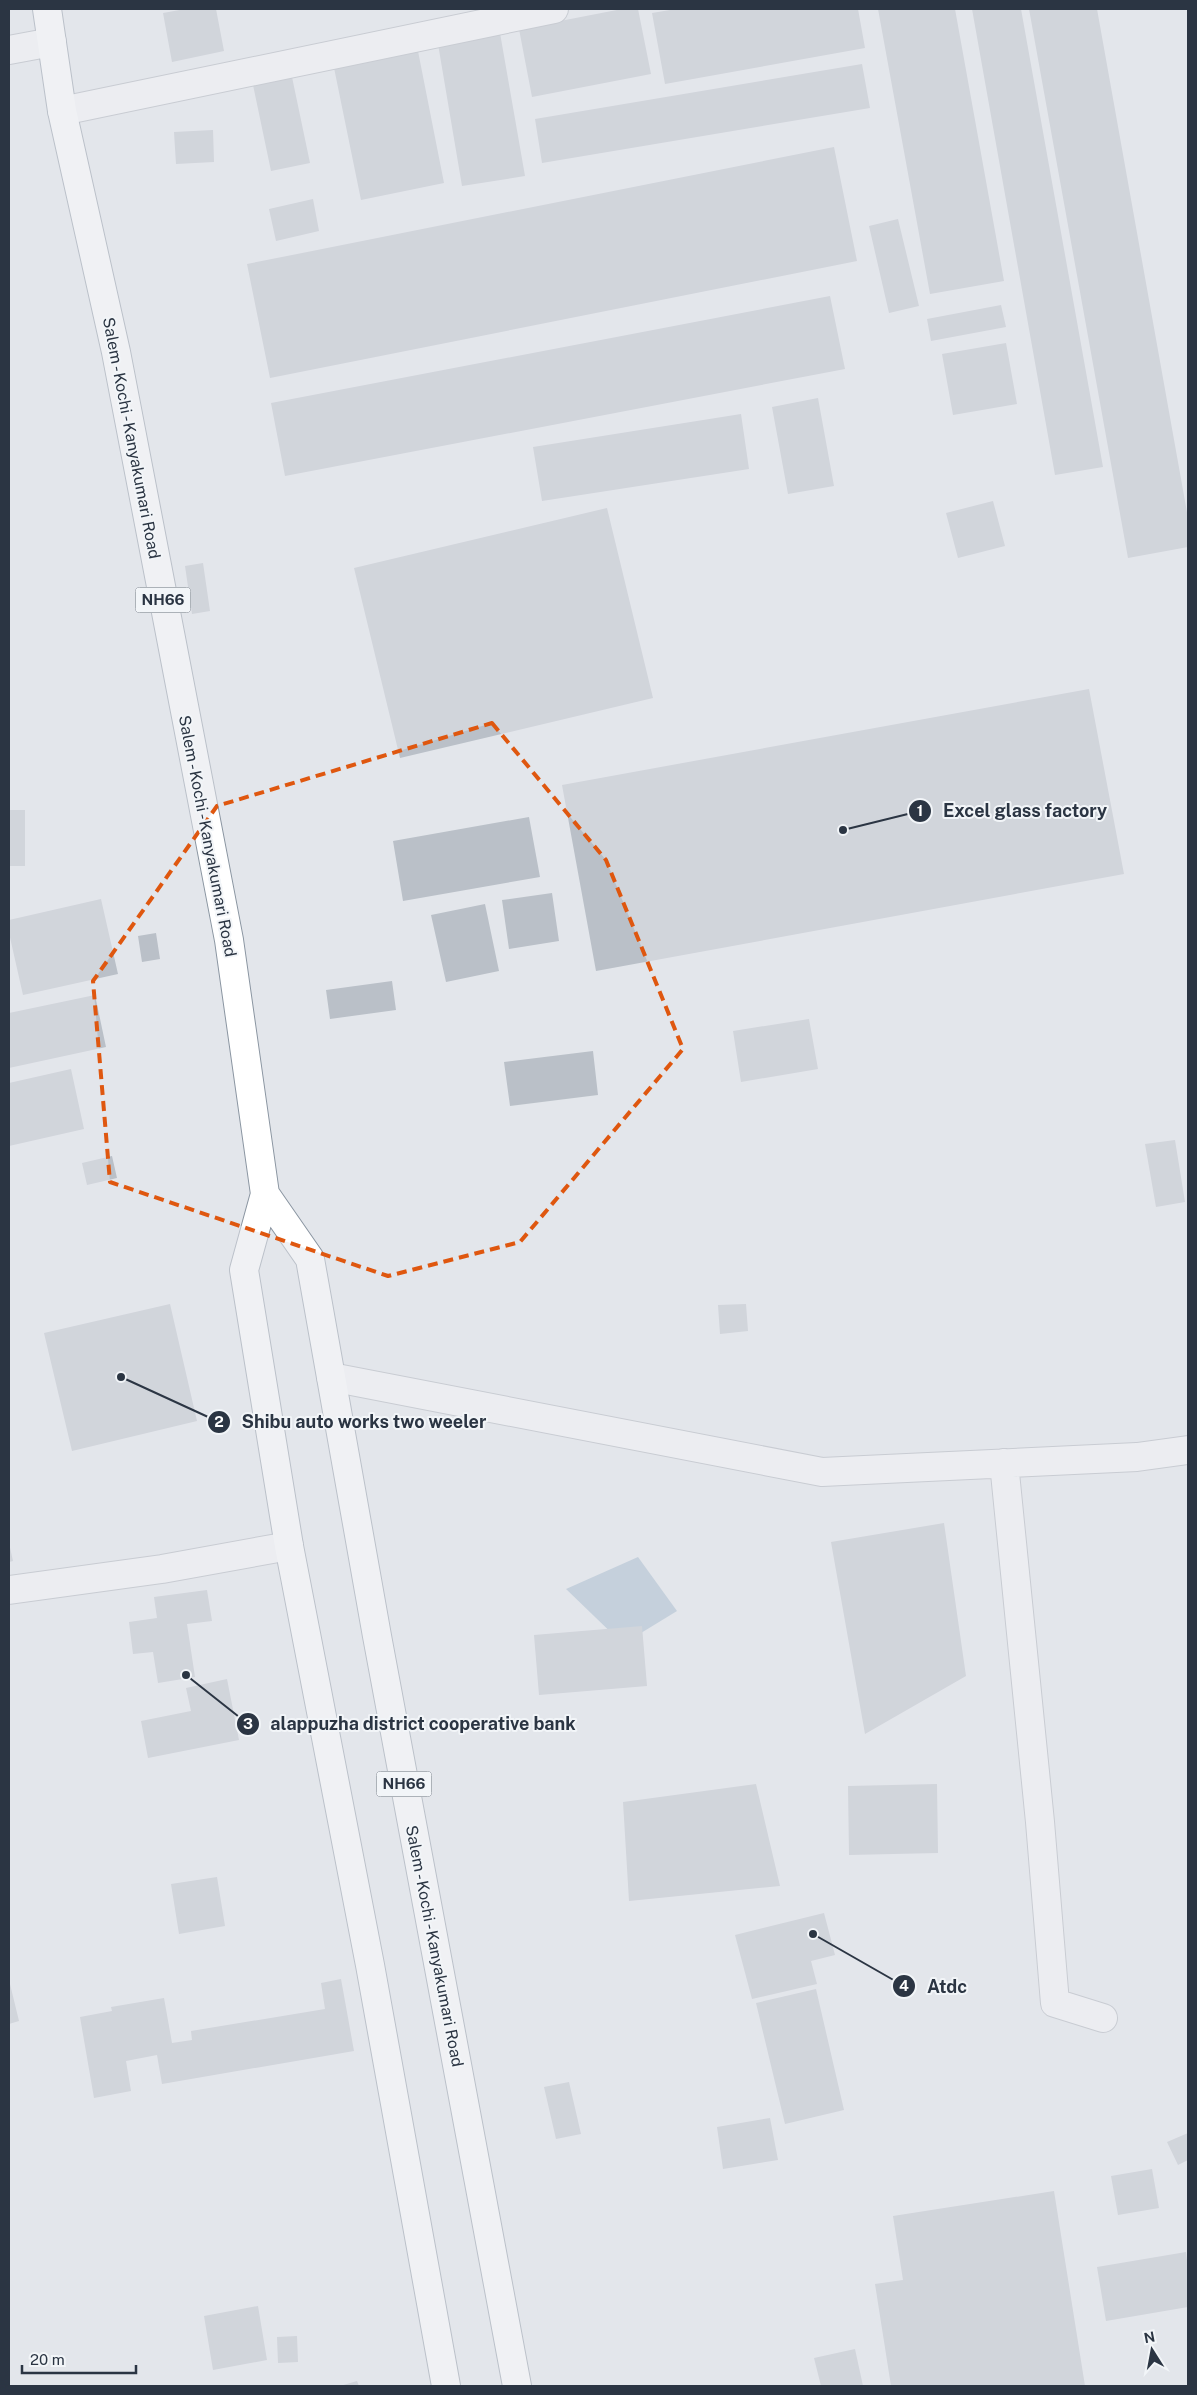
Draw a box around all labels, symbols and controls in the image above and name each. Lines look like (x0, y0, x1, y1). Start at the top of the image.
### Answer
street label: Salem - Kochi - Kanyakumari Road (99, 316, 164, 560)
road number: NH66 (136, 588, 190, 612)
street label: Salem - Kochi - Kanyakumari Road (175, 714, 240, 958)
callout: Excel glass factory (908, 795, 1117, 828)
text: Excel glass factory (943, 800, 1107, 821)
text: 1 (917, 802, 923, 819)
callout: Shibu auto works two weeler (206, 1405, 496, 1438)
text: Shibu auto works two weeler (242, 1411, 487, 1432)
text: 2 (214, 1413, 224, 1430)
callout: alappuzha district cooperative bank (235, 1707, 586, 1740)
text: alappuzha district cooperative bank (270, 1713, 576, 1734)
text: 3 (243, 1715, 253, 1732)
road number: NH66 (376, 1772, 432, 1796)
street label: Salem - Kochi - Kanyakumari Road (402, 1824, 467, 2068)
callout: Atdc (891, 1970, 977, 2003)
text: Atdc (927, 1976, 967, 1997)
text: 4 (899, 1977, 909, 1994)
north arrow (1127, 2325, 1177, 2375)
text: N (1143, 2328, 1156, 2346)
scale bar (22, 2342, 136, 2374)
text: 20 m (30, 2351, 65, 2368)

